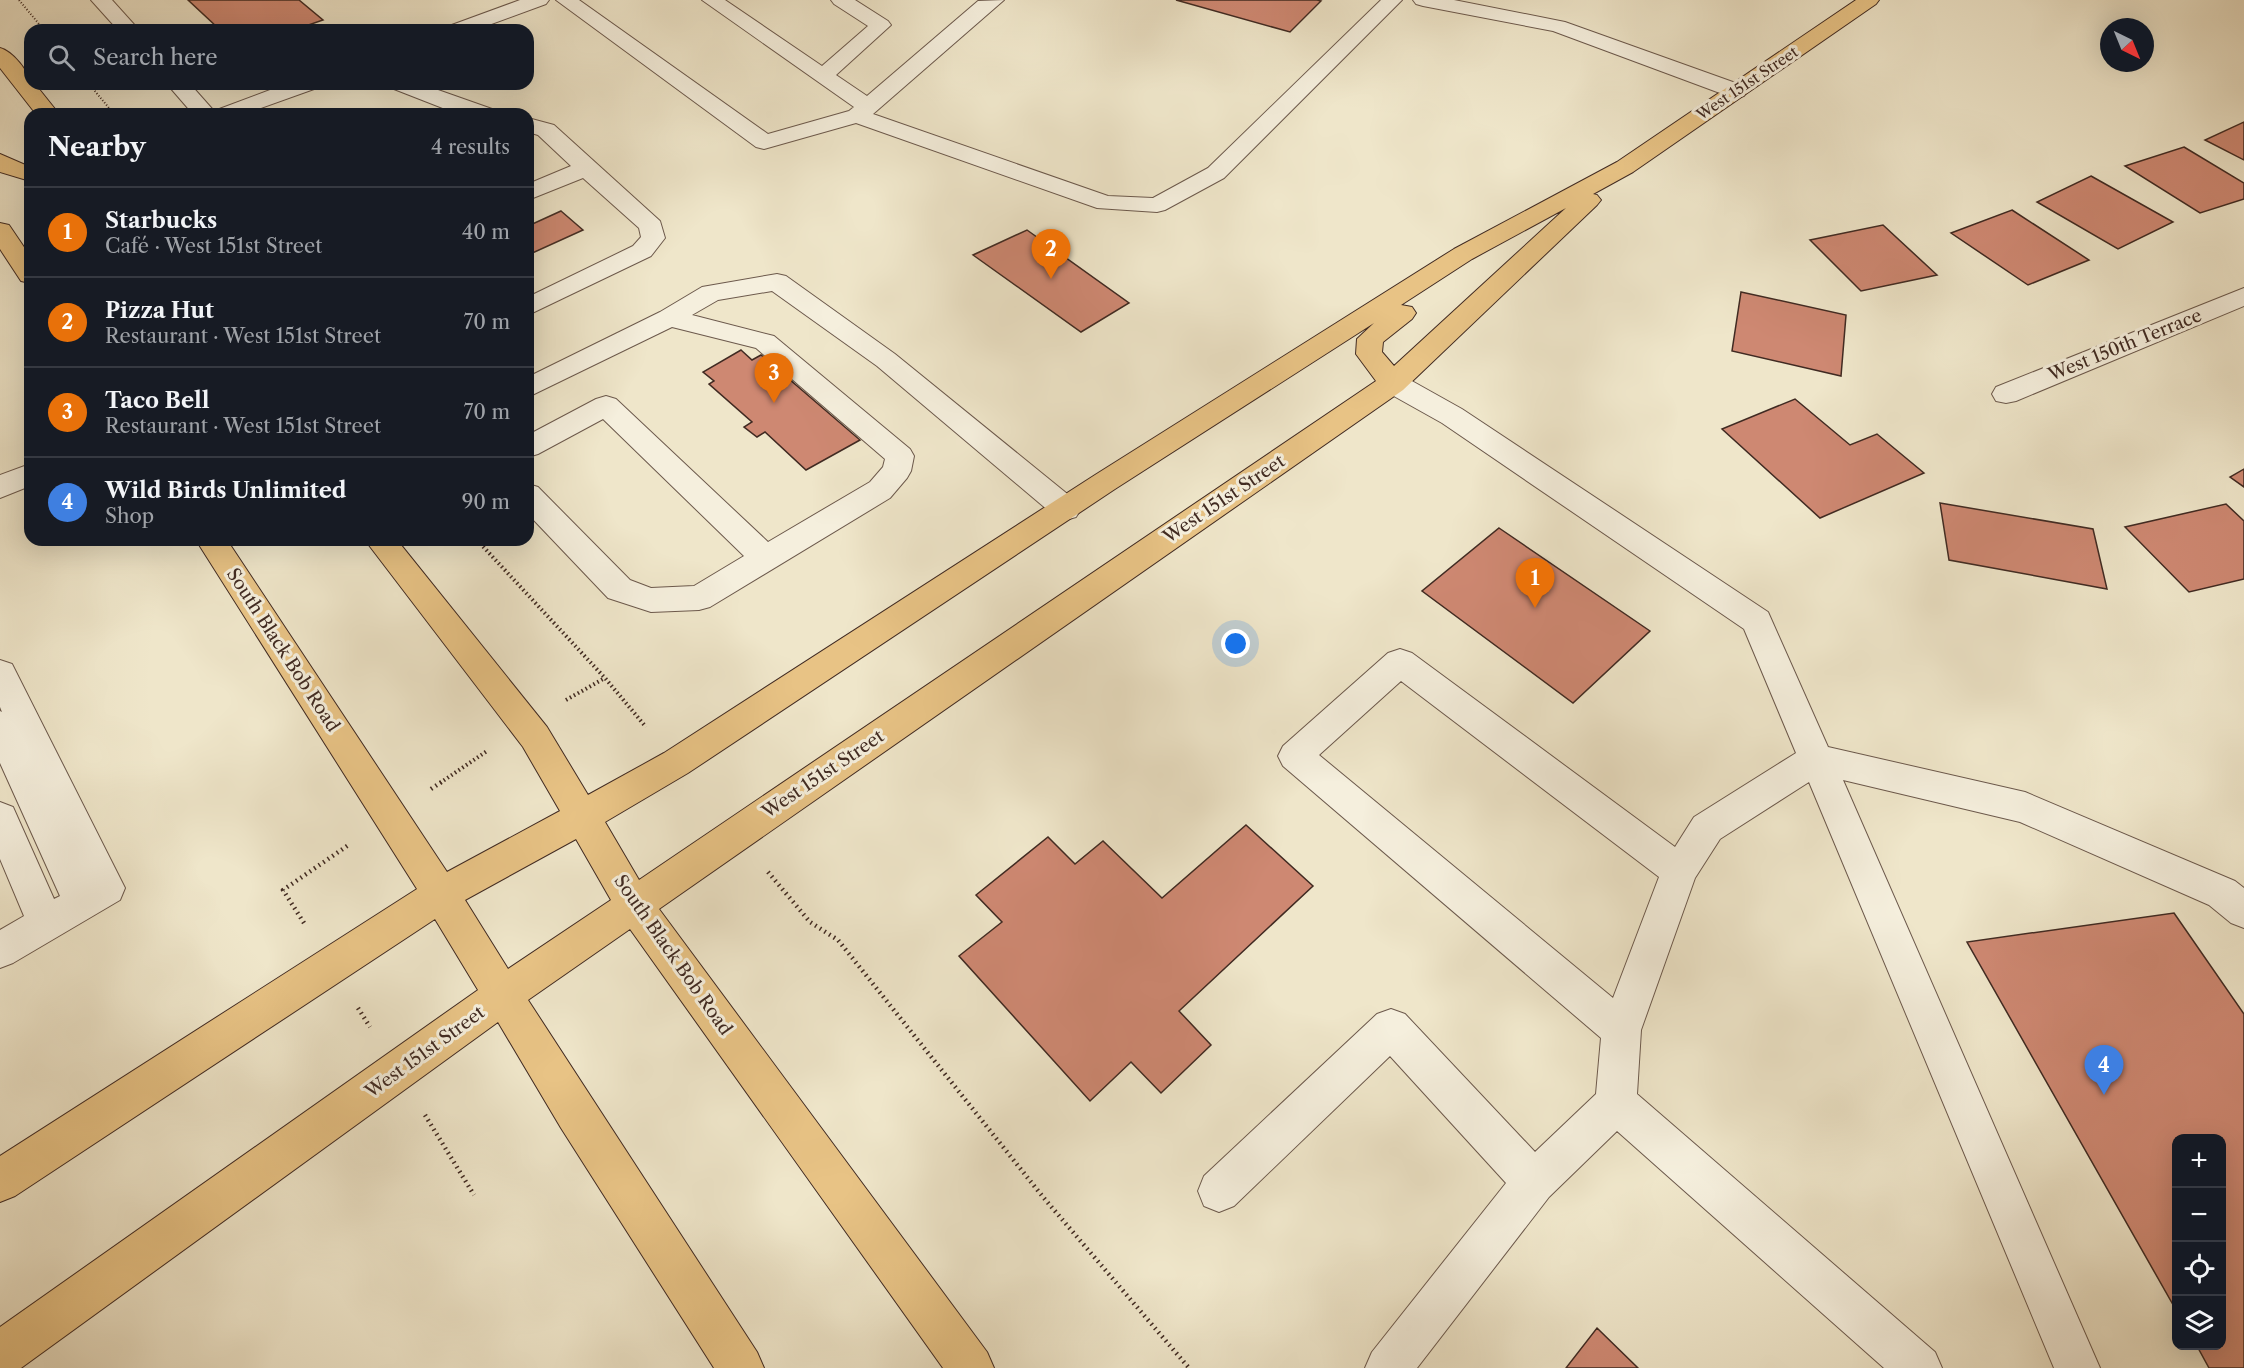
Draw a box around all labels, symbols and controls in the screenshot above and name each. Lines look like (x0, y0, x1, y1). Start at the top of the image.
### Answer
north arrow (2100, 18, 2154, 72)
search box (24, 24, 534, 90)
icon: search (45, 41, 78, 74)
street label: West 151st Street (1692, 42, 1802, 125)
text: Search here (93, 44, 218, 71)
text: Nearby (48, 131, 146, 163)
text: 4 results (431, 135, 510, 159)
text: Starbucks (105, 207, 217, 234)
text: 1 (63, 220, 72, 244)
text: 40 m (462, 220, 510, 244)
pin: 2 (1032, 230, 1070, 279)
text: Café · West 151st Street (105, 234, 322, 258)
text: Pizza Hut (105, 297, 214, 324)
street label: West 150th Terrace (2044, 304, 2205, 386)
text: 2 (62, 310, 73, 334)
text: 70 m (464, 310, 510, 334)
text: Restaurant · West 151st Street (105, 324, 381, 348)
pin: 3 (754, 354, 794, 403)
text: Taco Bell (105, 387, 210, 414)
text: 3 (62, 400, 73, 424)
text: 70 m (464, 400, 510, 424)
text: Restaurant · West 151st Street (105, 414, 381, 438)
street label: West 151st Street (1158, 450, 1290, 548)
text: Wild Birds Unlimited (105, 477, 347, 504)
text: 4 (62, 490, 73, 514)
text: 90 m (462, 490, 510, 514)
text: Shop (105, 504, 154, 528)
pin: 1 (1516, 558, 1555, 608)
street label: South Black Bob Road (222, 564, 344, 736)
your location (1221, 629, 1250, 658)
street label: West 151st Street (757, 725, 889, 823)
street label: South Black Bob Road (609, 871, 737, 1039)
street label: West 151st Street (360, 1001, 489, 1103)
pin: 4 (2084, 1046, 2124, 1095)
map controls (2172, 1134, 2226, 1350)
button: + (2172, 1134, 2226, 1188)
button: − (2172, 1188, 2226, 1242)
button: locate (2172, 1242, 2226, 1296)
button: layers (2172, 1296, 2226, 1350)

